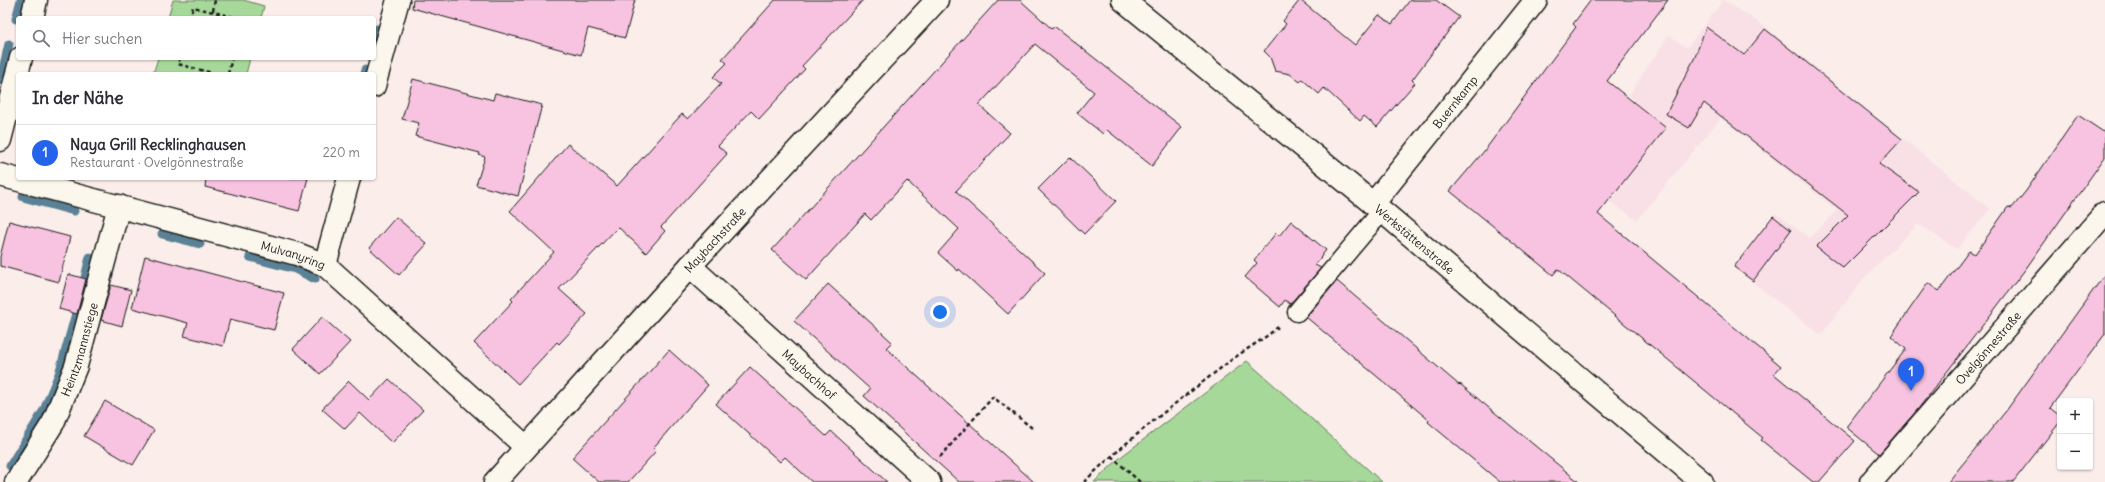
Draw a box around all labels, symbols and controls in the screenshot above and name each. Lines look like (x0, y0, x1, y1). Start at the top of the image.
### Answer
search box (16, 16, 376, 60)
icon: search (30, 27, 52, 49)
text: Hier suchen (62, 29, 142, 48)
street label: Buernkamp (1429, 72, 1481, 131)
text: In der Nähe (32, 87, 124, 109)
text: Naya Grill Recklinghausen (70, 135, 246, 154)
text: 1 (42, 144, 48, 161)
text: 220 m (323, 144, 360, 161)
text: Restaurant · Ovelgönnestraße (70, 154, 244, 171)
street label: Werkstättenstraße (1372, 201, 1458, 277)
street label: Maybachstraße (680, 204, 749, 275)
street label: Mulvanyring (259, 237, 328, 272)
street label: Heintzmannstiege (57, 301, 100, 398)
your location (930, 302, 950, 322)
street label: Ovelgönnestraße (1952, 308, 2024, 387)
street label: Maybachhof (779, 346, 840, 403)
pin: 1 (1898, 358, 1924, 391)
map controls (2057, 398, 2093, 470)
button: + (2057, 398, 2093, 434)
button: − (2057, 434, 2093, 470)

